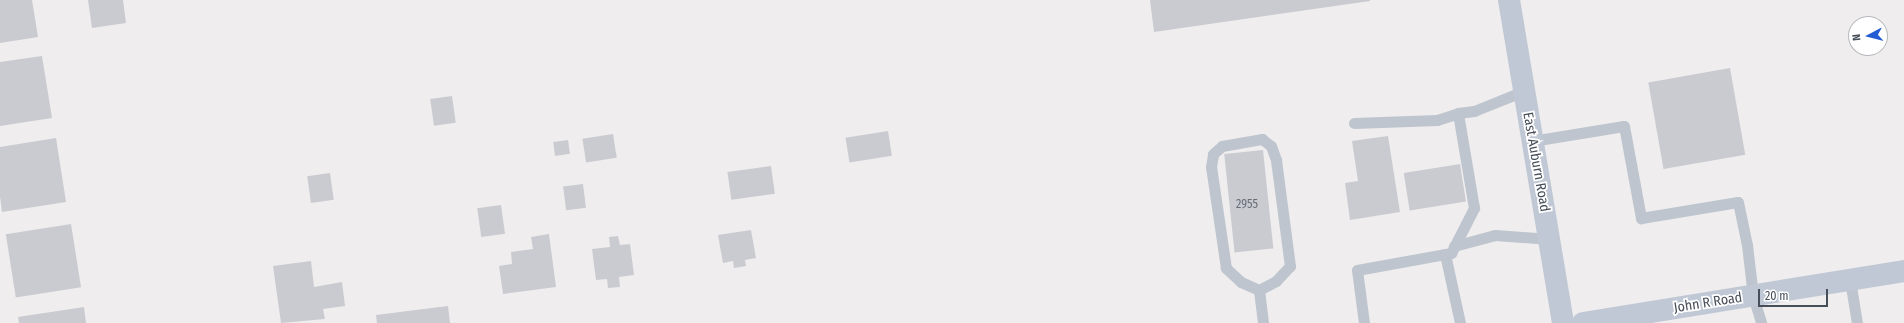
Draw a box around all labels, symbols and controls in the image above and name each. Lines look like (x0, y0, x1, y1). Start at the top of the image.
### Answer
north arrow (1848, 16, 1888, 56)
text: N (1850, 33, 1863, 41)
street label: East Auburn Road (1519, 111, 1553, 213)
house number: 2955 (1236, 198, 1258, 212)
scale bar (1760, 281, 1830, 307)
street label: John R Road (1673, 289, 1743, 317)
text: 20 m (1765, 289, 1789, 303)

